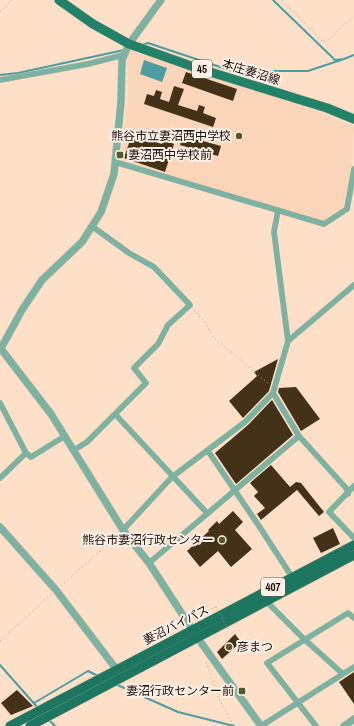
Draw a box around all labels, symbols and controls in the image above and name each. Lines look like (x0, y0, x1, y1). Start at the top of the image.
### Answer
street label: 本庄妻沼線 (220, 56, 282, 88)
road number: 45 (192, 60, 212, 78)
place label: 熊谷市立妻沼西中学校 (111, 128, 231, 144)
marker: 熊谷市立妻沼西中学校 (234, 131, 244, 141)
place label: 妻沼西中学校前 (128, 147, 212, 163)
marker: 妻沼西中学校前 (115, 150, 125, 160)
place label: 熊谷市妻沼行政センター (82, 532, 214, 548)
marker: 熊谷市妻沼行政センター (217, 535, 227, 545)
road number: 407 (261, 578, 285, 596)
street label: 妻沼バイパス (140, 602, 212, 648)
place label: 彦まつ (237, 639, 273, 655)
marker: 彦まつ (224, 642, 234, 652)
place label: 妻沼行政センター前 (126, 683, 234, 699)
marker: 妻沼行政センター前 (237, 686, 247, 696)

